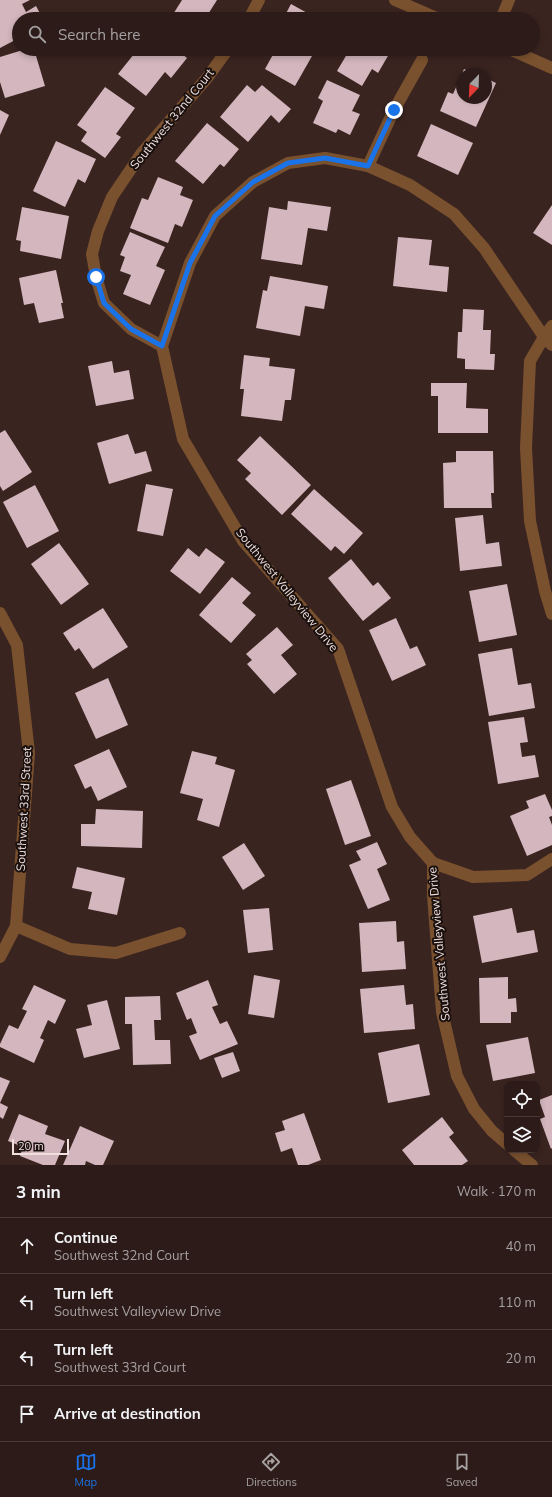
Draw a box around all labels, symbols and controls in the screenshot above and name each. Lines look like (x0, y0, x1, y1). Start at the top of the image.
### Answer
search box (12, 12, 540, 56)
icon: search (26, 23, 48, 45)
text: Search here (58, 25, 140, 44)
street label: Southwest 32nd Court (127, 66, 217, 172)
north arrow (456, 68, 492, 104)
route end (385, 101, 403, 119)
route start (87, 268, 105, 286)
street label: Southwest Valleyview Drive (233, 525, 342, 654)
street label: Southwest 33rd Street (13, 746, 34, 872)
street label: Southwest Valleyview Drive (424, 867, 453, 1022)
map controls (504, 1081, 540, 1153)
button: locate (504, 1081, 540, 1117)
button: layers (504, 1117, 540, 1153)
scale bar (12, 1137, 69, 1156)
text: 20 m (18, 1139, 44, 1153)
text: 3 min (16, 1181, 61, 1202)
text: Walk · 170 m (457, 1183, 536, 1199)
text: Continue (54, 1228, 117, 1247)
icon: ahead (16, 1235, 38, 1257)
text: 40 m (506, 1238, 536, 1254)
text: Southwest 32nd Court (54, 1247, 189, 1263)
text: Turn left (54, 1284, 113, 1303)
icon: left (16, 1291, 38, 1313)
text: 110 m (498, 1294, 536, 1310)
text: Southwest Valleyview Drive (54, 1303, 221, 1319)
text: Turn left (54, 1340, 113, 1359)
icon: left (16, 1347, 38, 1369)
text: 20 m (506, 1350, 536, 1366)
text: Southwest 33rd Court (54, 1359, 186, 1375)
icon: arrive (16, 1403, 38, 1425)
text: Arrive at destination (54, 1404, 201, 1423)
tab: Map (74, 1451, 97, 1489)
tab: Directions (246, 1451, 297, 1489)
tab: Saved (446, 1451, 478, 1489)

